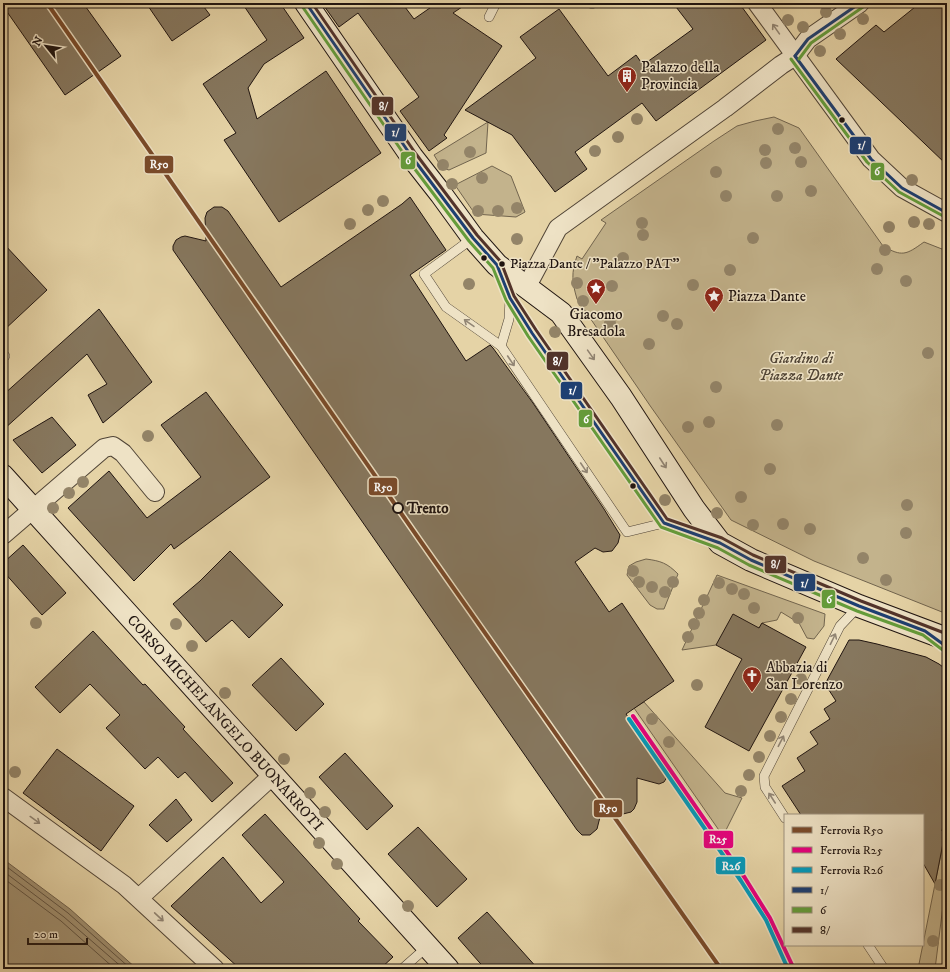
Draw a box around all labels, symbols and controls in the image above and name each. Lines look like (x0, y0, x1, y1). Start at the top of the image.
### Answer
one-way arrow (772, 24, 780, 35)
north arrow (26, 26, 66, 66)
text: N (30, 34, 47, 49)
place label: Palazzo della Provincia (641, 58, 720, 94)
building icon: Palazzo della Provincia (616, 65, 638, 93)
line badge: 8/ (371, 96, 394, 116)
text: 8/ (379, 100, 388, 114)
unlabelled marker (837, 115, 847, 125)
line badge: 1/ (384, 123, 407, 142)
text: 1/ (391, 126, 400, 140)
line badge: 1/ (849, 136, 872, 155)
text: 1/ (857, 139, 866, 153)
line badge: 6 (400, 151, 416, 170)
text: 6 (405, 154, 412, 168)
line badge: R50 (144, 155, 174, 174)
text: R50 (150, 158, 168, 172)
line badge: 6 (870, 162, 885, 181)
text: 6 (874, 165, 881, 179)
unlabelled marker (479, 253, 489, 263)
place label: Piazza Dante / "Palazzo PAT" (510, 255, 680, 273)
marker: Piazza Dante / "Palazzo PAT" (497, 259, 507, 269)
place icon: Giacomo Bresadola (585, 277, 607, 305)
place icon: Piazza Dante (703, 285, 725, 313)
place label: Piazza Dante (728, 287, 806, 306)
place label: Giacomo Bresadola (567, 305, 626, 341)
one-way arrow (464, 319, 475, 327)
one-way arrow (587, 349, 595, 360)
park label: Giardino di Piazza Dante (759, 349, 844, 385)
line badge: 8/ (546, 351, 569, 371)
one-way arrow (507, 355, 515, 366)
text: 8/ (553, 355, 562, 369)
line badge: 1/ (560, 381, 583, 400)
text: 1/ (568, 384, 577, 398)
line badge: 6 (578, 409, 593, 428)
text: 6 (583, 413, 590, 427)
one-way arrow (660, 457, 668, 469)
one-way arrow (580, 462, 588, 473)
line badge: R50 (368, 477, 398, 496)
text: R50 (374, 481, 392, 495)
unlabelled marker (628, 481, 638, 491)
place label: Trento (406, 499, 449, 518)
marker: Trento (392, 502, 404, 514)
line badge: 8/ (764, 555, 787, 574)
text: 8/ (771, 558, 780, 572)
line badge: 1/ (793, 573, 816, 592)
text: 1/ (800, 577, 809, 591)
line badge: 6 (821, 589, 836, 609)
text: 6 (826, 593, 833, 607)
street label: CORSO MICHELANGELO BUONARROTI (123, 611, 327, 835)
one-way arrow (830, 634, 837, 646)
place label: Abbazia di San Lorenzo (766, 658, 843, 694)
church icon: Abbazia di San Lorenzo (741, 665, 763, 693)
one-way arrow (778, 735, 786, 747)
one-way arrow (768, 793, 776, 804)
line badge: R50 (593, 799, 623, 818)
text: R50 (599, 802, 617, 816)
legend (784, 814, 924, 946)
one-way arrow (29, 816, 40, 824)
text: Ferrovia R50 (820, 823, 883, 838)
line badge: R25 (703, 830, 734, 849)
text: R25 (709, 833, 728, 847)
text: Ferrovia R25 (820, 843, 883, 858)
line badge: R26 (715, 856, 746, 875)
text: R26 (722, 860, 741, 874)
text: Ferrovia R26 (820, 863, 884, 878)
text: 1/ (820, 883, 829, 898)
text: 6 (820, 903, 827, 918)
one-way arrow (154, 912, 164, 921)
scale bar (28, 920, 87, 946)
text: 8/ (820, 923, 831, 938)
text: 20 m (34, 927, 58, 942)

